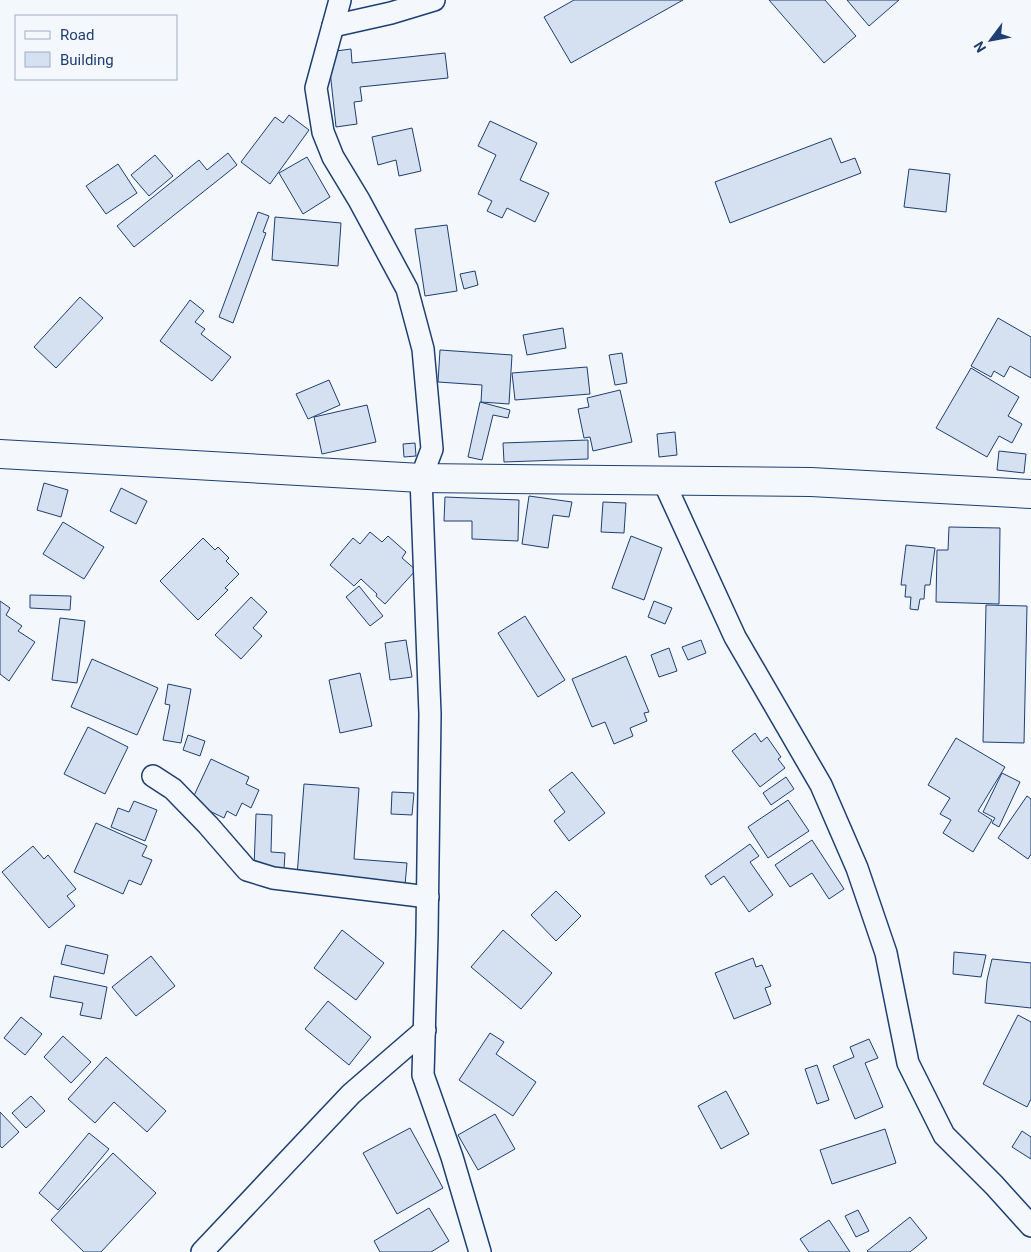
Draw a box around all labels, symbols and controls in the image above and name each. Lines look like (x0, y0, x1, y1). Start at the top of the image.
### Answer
legend (15, 15, 178, 80)
north arrow (966, 15, 1016, 65)
text: Road (60, 26, 94, 44)
text: N (971, 38, 989, 55)
text: Building (60, 51, 114, 69)

